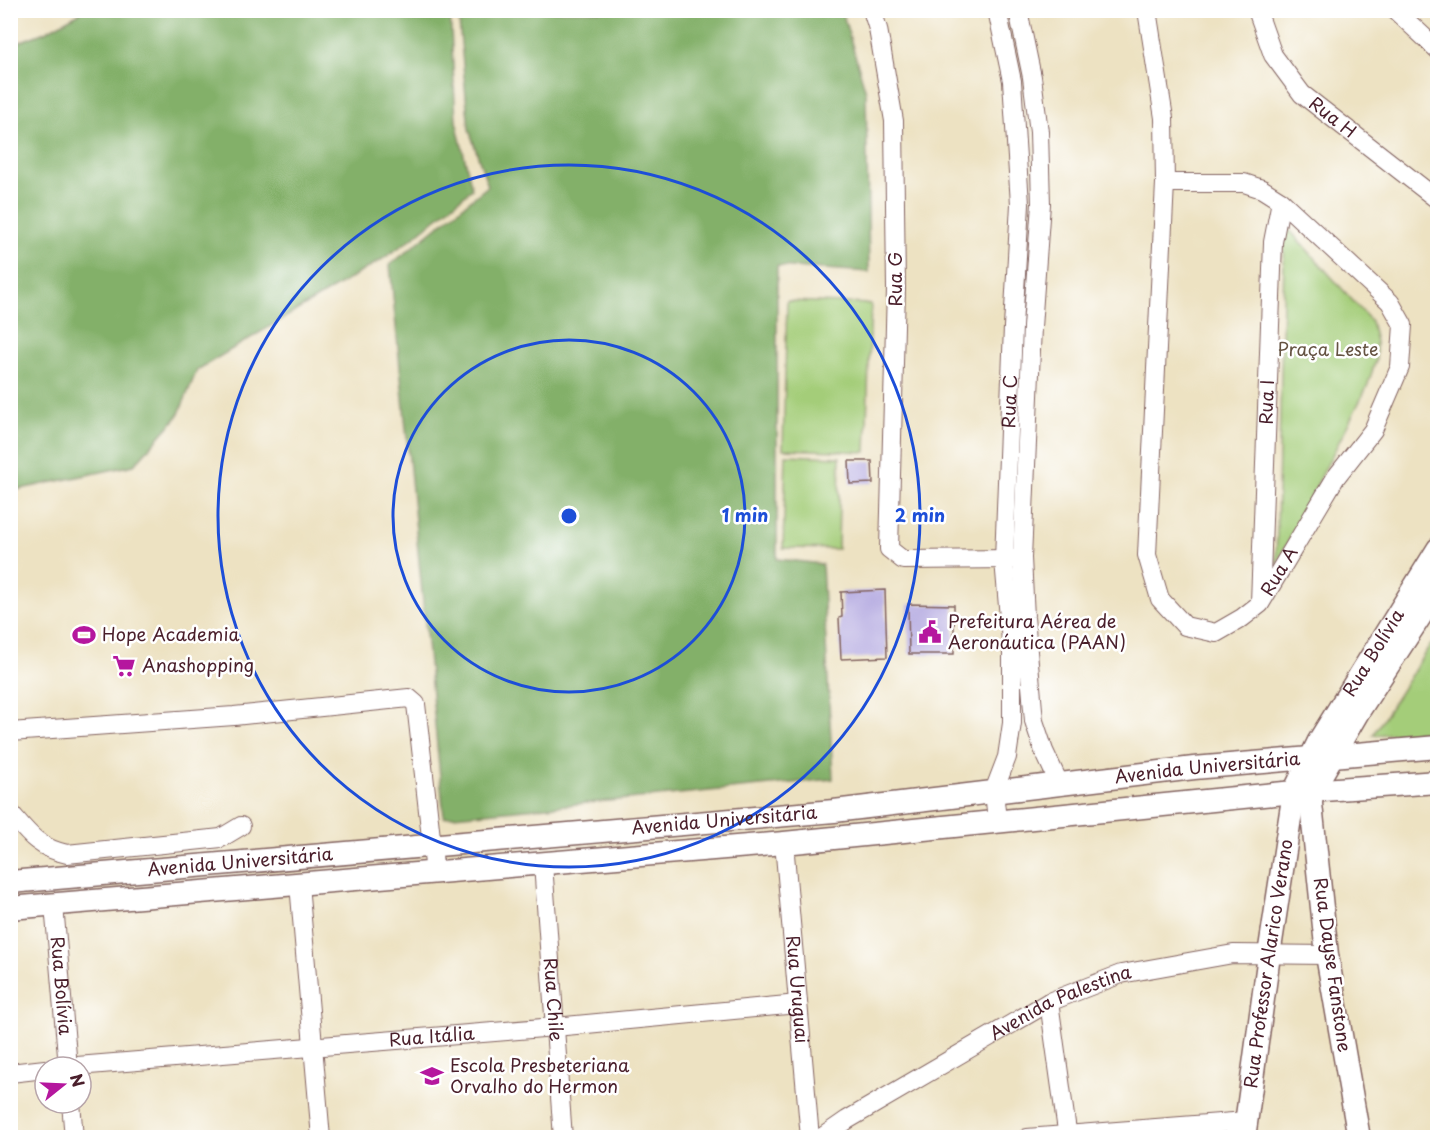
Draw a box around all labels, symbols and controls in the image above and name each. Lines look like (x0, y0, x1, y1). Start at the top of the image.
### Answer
street label: Rua H (1304, 89, 1363, 144)
street label: Rua G (881, 252, 908, 306)
park label: Praça Leste (1277, 335, 1379, 362)
street label: Rua C (994, 374, 1023, 429)
street label: Rua I (1251, 379, 1280, 425)
text: 1 min (722, 501, 768, 528)
text: 2 min (895, 501, 945, 528)
centre of rings (559, 506, 579, 526)
street label: Rua A (1253, 541, 1304, 601)
street label: Rua Bolívia (1335, 602, 1410, 701)
place label: Prefeitura Aérea de Aeronáutica (PAAN) (948, 607, 1126, 655)
public building icon: Prefeitura Aérea de Aeronáutica (PAAN) (917, 619, 943, 645)
place label: Hope Academia (102, 620, 239, 647)
sports icon: Hope Academia (71, 622, 97, 648)
place label: Anashopping (142, 651, 254, 678)
supermarket icon: Anashopping (111, 653, 137, 679)
street label: Avenida Universitária (1113, 744, 1302, 789)
street label: Avenida Universitária (630, 797, 819, 840)
street label: Rua Professor Alarico Verano (1236, 837, 1299, 1090)
street label: Avenida Universitária (146, 839, 335, 882)
street label: Rua Dayse Fanstone (1308, 876, 1359, 1054)
street label: Rua Uruguai (780, 934, 817, 1045)
street label: Rua Bolívia (45, 935, 80, 1037)
street label: Rua Chile (538, 957, 571, 1042)
street label: Avenida Palestina (984, 957, 1134, 1046)
street label: Rua Itália (388, 1019, 476, 1053)
place label: Escola Presbeteriana Orvalho do Hermon (450, 1051, 630, 1099)
north arrow (33, 1055, 93, 1115)
school or university icon: Escola Presbeteriana Orvalho do Hermon (419, 1063, 445, 1089)
text: N (65, 1070, 92, 1090)

